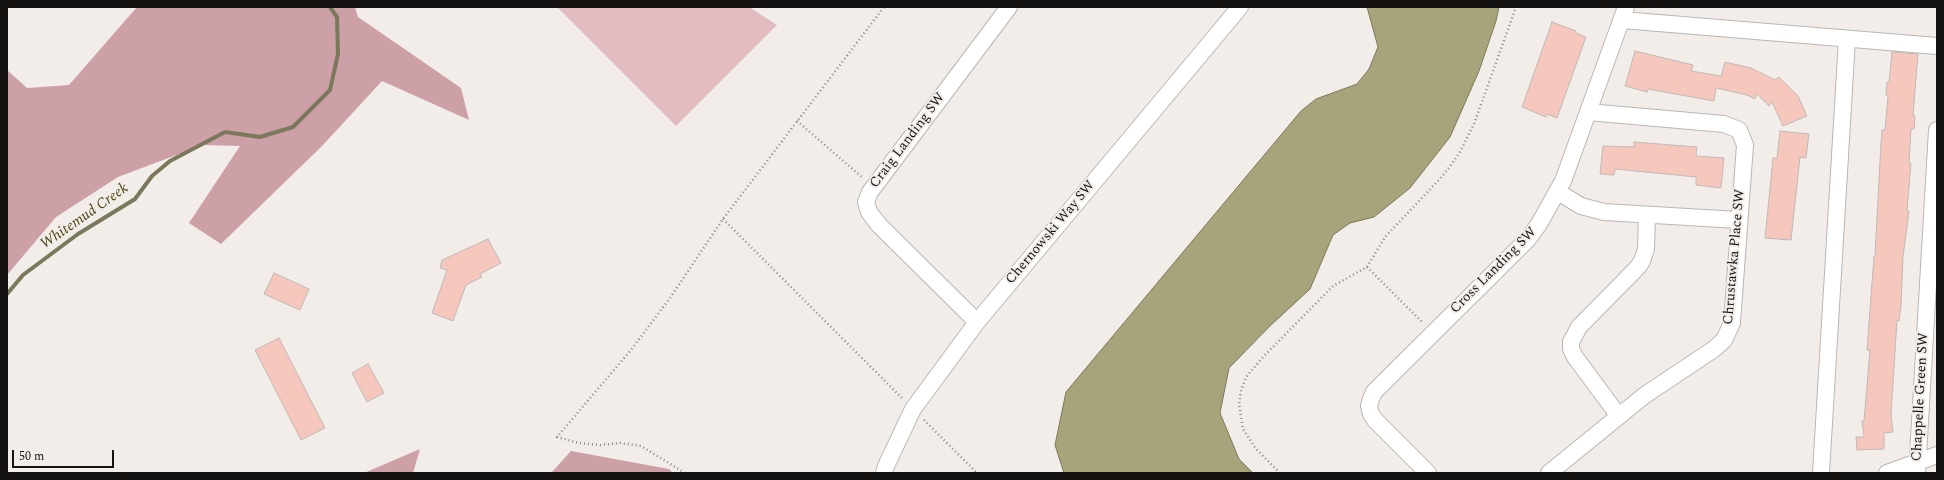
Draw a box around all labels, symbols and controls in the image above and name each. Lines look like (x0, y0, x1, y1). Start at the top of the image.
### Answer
street label: Craig Landing SW (867, 90, 949, 192)
street label: Chernowski Way SW (1003, 178, 1099, 288)
water label: Whitemud Creek (37, 180, 133, 254)
street label: Chrustawka Place SW (1721, 189, 1749, 325)
street label: Cross Landing SW (1447, 224, 1541, 318)
street label: Chappelle Green SW (1909, 332, 1933, 462)
scale bar (14, 442, 116, 468)
text: 50 m (19, 447, 44, 466)

